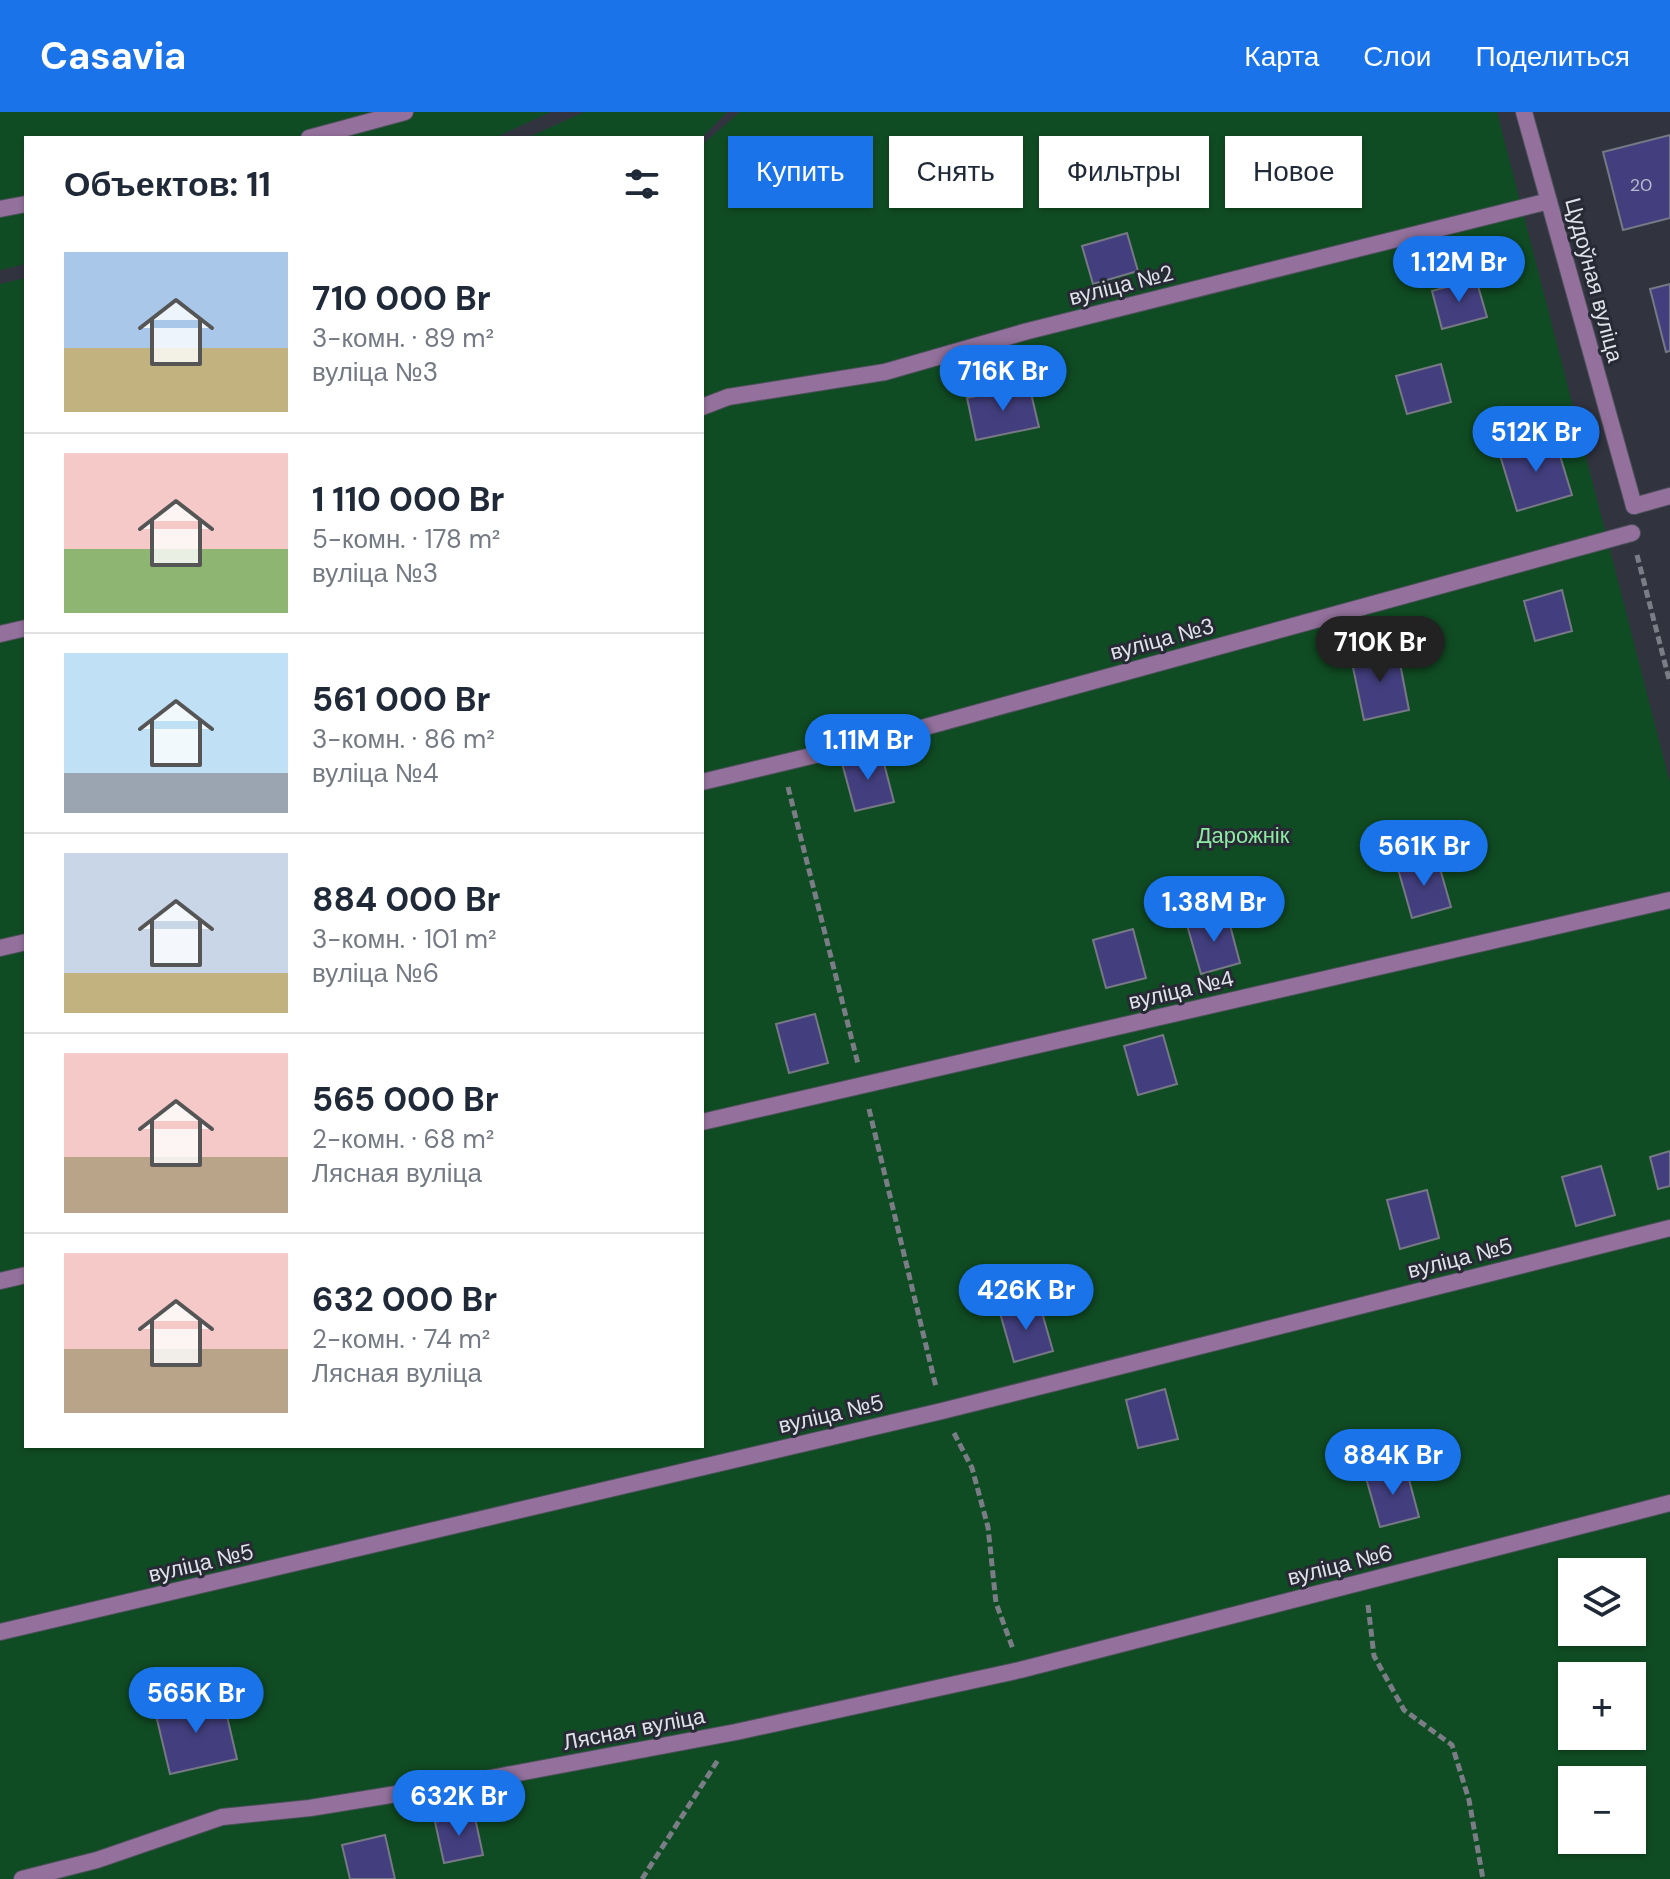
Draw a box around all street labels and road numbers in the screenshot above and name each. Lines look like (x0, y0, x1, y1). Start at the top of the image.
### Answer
street label: Цудоўная вуліца (1558, 195, 1630, 366)
street label: вуліца №2 (1066, 258, 1176, 312)
street label: вуліца №3 (1107, 611, 1217, 667)
street label: вуліца №4 (1126, 964, 1236, 1016)
street label: вуліца №5 (1405, 1231, 1515, 1285)
street label: вуліца №5 (776, 1388, 886, 1440)
street label: вуліца №5 (146, 1537, 256, 1589)
street label: вуліца №6 (1284, 1538, 1396, 1592)
street label: Лясная вуліца (561, 1701, 708, 1757)

